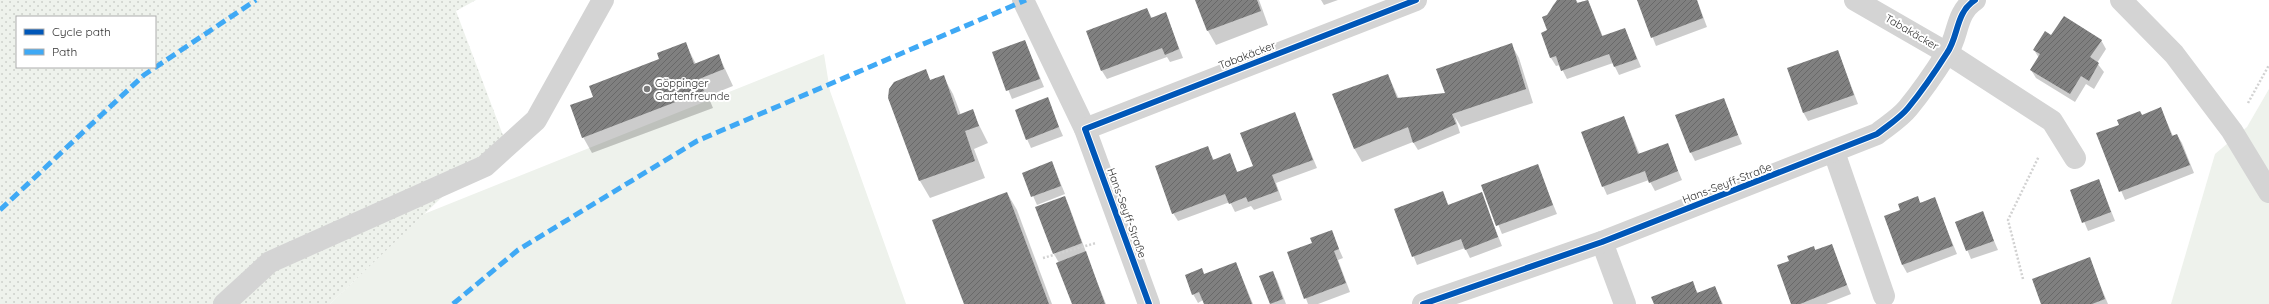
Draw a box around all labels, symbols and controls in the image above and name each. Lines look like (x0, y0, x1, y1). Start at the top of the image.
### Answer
street label: Tabakäcker (1883, 11, 1942, 53)
legend (16, 16, 156, 68)
text: Cycle path (52, 24, 111, 39)
street label: Tabakäcker (1217, 37, 1278, 72)
text: Path (52, 44, 77, 59)
place label: Göppinger Gartenfreunde (655, 76, 730, 103)
marker: Göppinger Gartenfreunde (642, 84, 652, 94)
street label: Hans-Seyff-Straße (1680, 159, 1774, 207)
street label: Hans-Seyff-Straße (1104, 166, 1150, 260)

